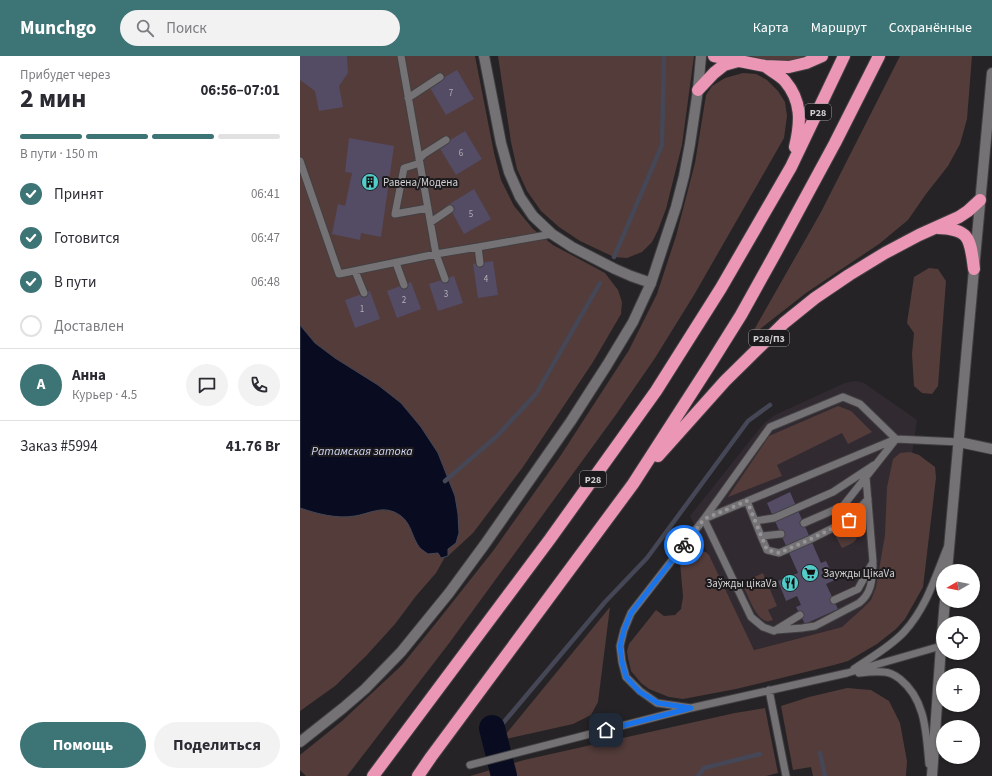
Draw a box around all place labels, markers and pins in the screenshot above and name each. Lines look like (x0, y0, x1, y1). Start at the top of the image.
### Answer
building icon: Равена/Модена (360, 172, 380, 192)
place label: Равена/Модена (383, 175, 458, 190)
pin (832, 503, 866, 537)
supermarket icon: Заужды ЦікаVа (800, 563, 820, 583)
place label: Заужды ЦікаVа (823, 566, 895, 581)
restaurant icon: Заўжды цікаVа (780, 573, 800, 593)
place label: Заўжды цікаVа (706, 576, 777, 591)
pin (589, 713, 623, 747)

